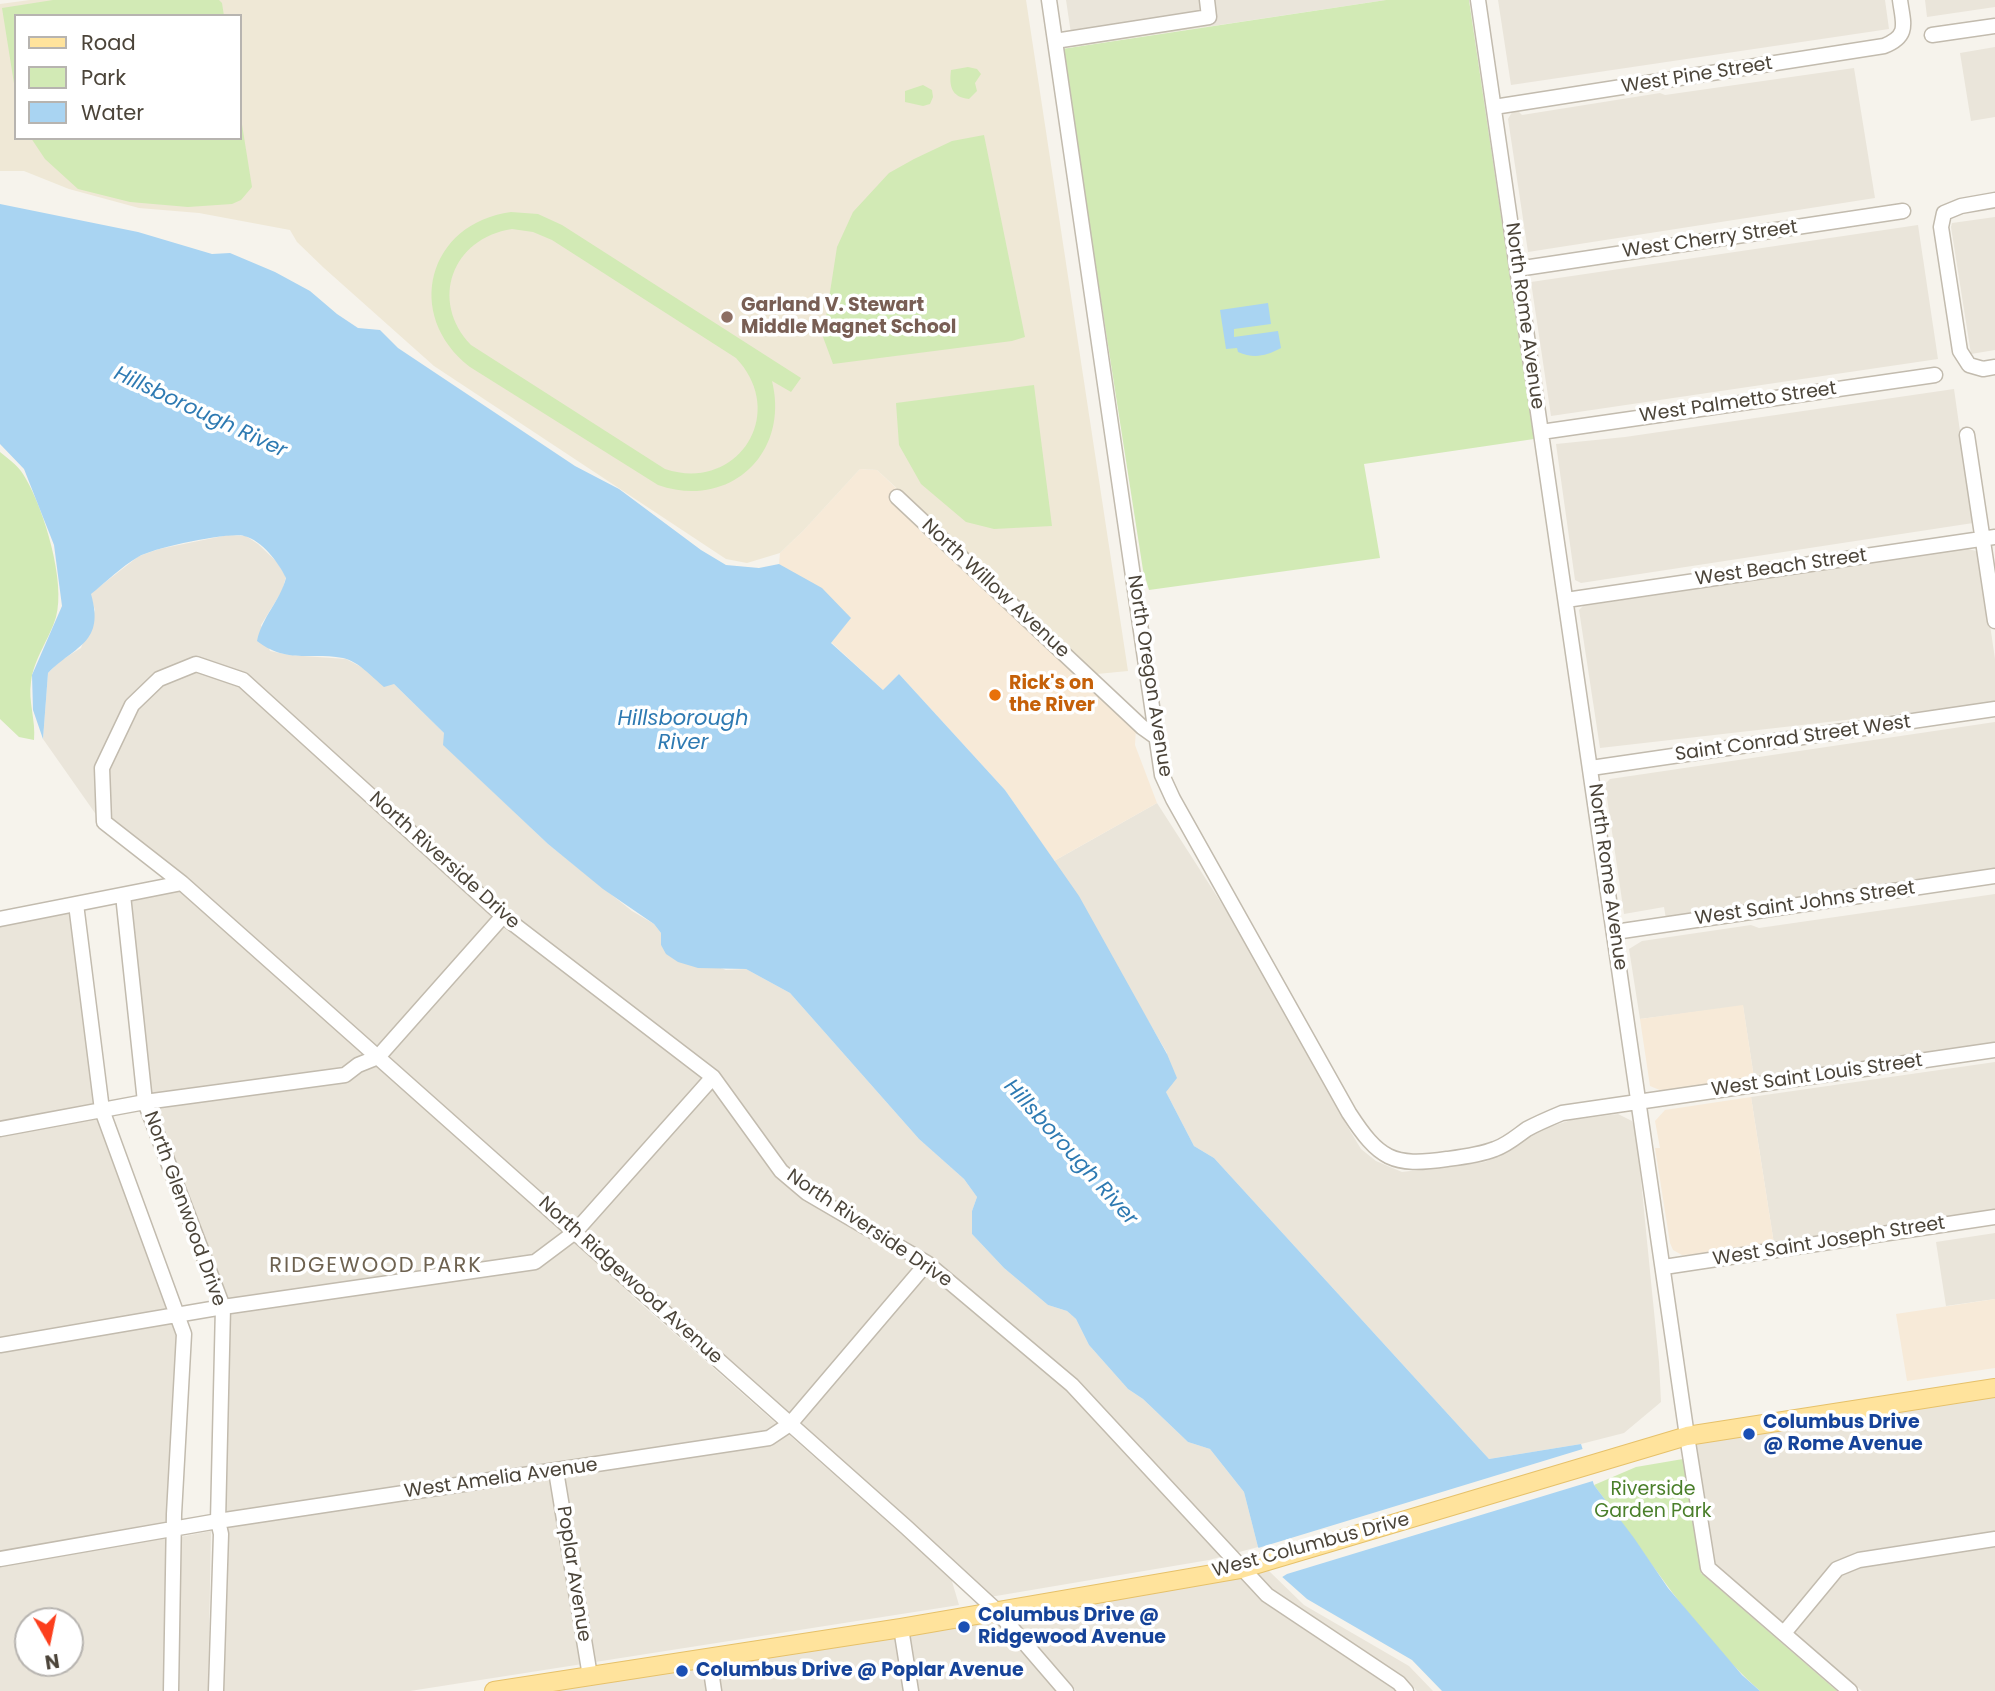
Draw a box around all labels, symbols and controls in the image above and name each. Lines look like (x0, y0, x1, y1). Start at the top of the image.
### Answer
legend (14, 14, 242, 140)
text: Road (81, 28, 136, 57)
street label: West Pine Street (1620, 53, 1774, 99)
text: Park (81, 63, 126, 92)
text: Water (81, 98, 144, 127)
street label: West Cherry Street (1621, 216, 1799, 264)
street label: North Rome Avenue (1500, 221, 1548, 411)
place label: Garland V. Stewart Middle Magnet School (741, 295, 956, 339)
marker: Garland V. Stewart Middle Magnet School (719, 309, 735, 325)
water label: Hillsborough River (110, 362, 290, 464)
street label: West Palmetto Street (1638, 378, 1838, 428)
street label: North Willow Avenue (916, 515, 1074, 663)
street label: West Beach Street (1694, 545, 1868, 591)
street label: North Oregon Avenue (1122, 573, 1176, 779)
place label: Rick's on the River (1009, 673, 1095, 717)
marker: Rick's on the River (987, 687, 1003, 703)
water label: Hillsborough River (618, 707, 748, 757)
street label: Saint Conrad Street West (1674, 711, 1912, 767)
street label: North Rome Avenue (1583, 782, 1631, 972)
street label: North Riverside Drive (364, 787, 524, 935)
street label: West Saint Johns Street (1693, 877, 1917, 931)
street label: West Saint Louis Street (1710, 1050, 1924, 1102)
water label: Hillsborough River (998, 1075, 1142, 1231)
street label: North Glenwood Drive (138, 1109, 230, 1309)
street label: North Riverside Drive (782, 1165, 956, 1293)
street label: North Ridgewood Avenue (533, 1192, 727, 1370)
street label: West Saint Joseph Street (1711, 1212, 1947, 1272)
district label: RIDGEWOOD PARK (271, 1254, 481, 1280)
place label: Columbus Drive @ Rome Avenue (1763, 1412, 1923, 1456)
marker: Columbus Drive @ Rome Avenue (1741, 1426, 1757, 1442)
street label: West Amelia Avenue (403, 1454, 599, 1504)
park label: Riverside Garden Park (1594, 1479, 1712, 1523)
street label: Poplar Avenue (551, 1505, 595, 1643)
street label: West Columbus Drive (1210, 1509, 1412, 1583)
place label: Columbus Drive @ Ridgewood Avenue (978, 1605, 1166, 1649)
north arrow (14, 1607, 84, 1677)
marker: Columbus Drive @ Ridgewood Avenue (956, 1619, 972, 1635)
text: N (43, 1647, 61, 1676)
place label: Columbus Drive @ Poplar Avenue (696, 1660, 1024, 1682)
marker: Columbus Drive @ Poplar Avenue (674, 1663, 690, 1679)

